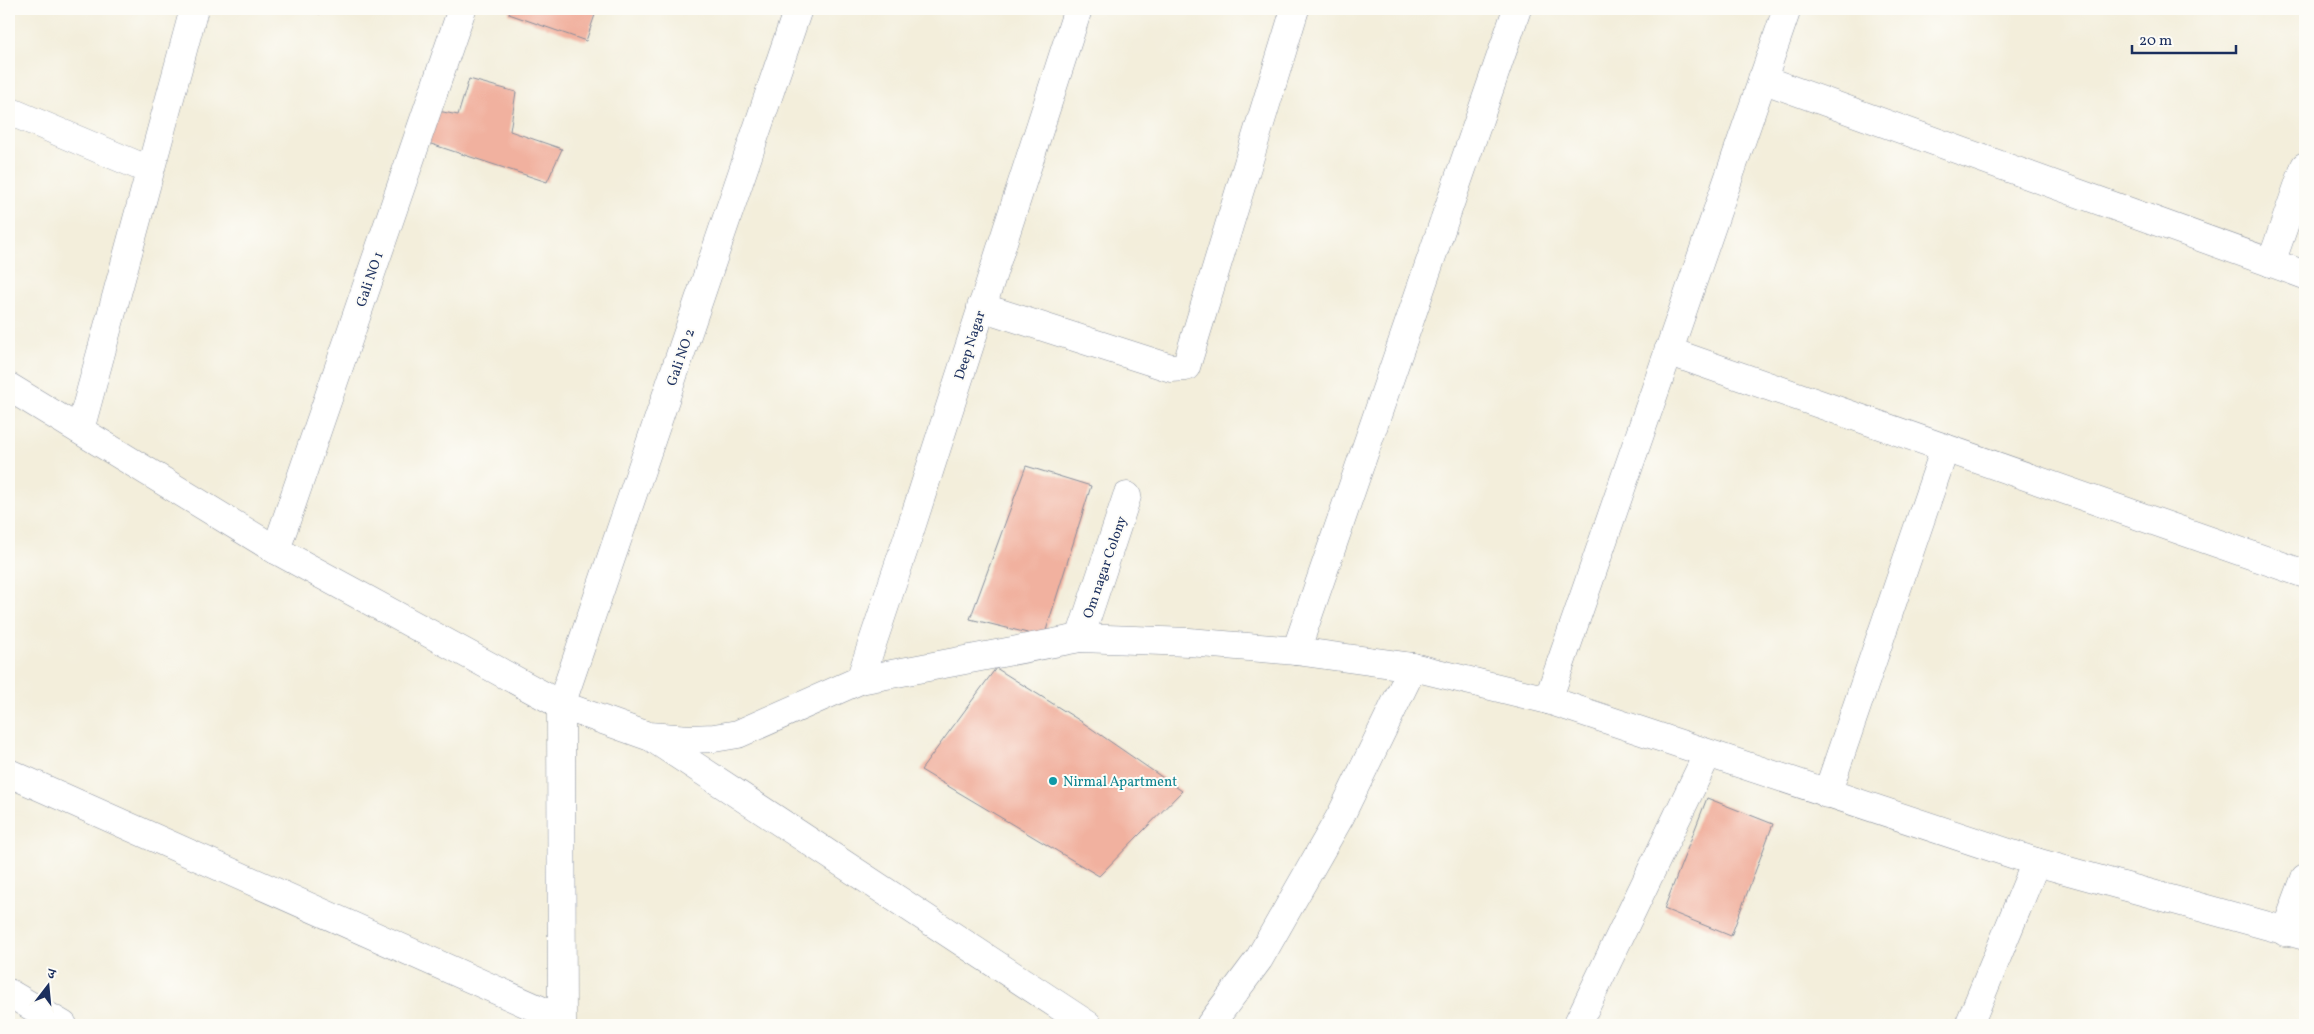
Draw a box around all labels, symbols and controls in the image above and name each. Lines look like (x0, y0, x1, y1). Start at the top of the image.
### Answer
scale bar (2132, 22, 2235, 54)
text: 20 m (2139, 31, 2172, 52)
street label: Gali NO 1 (352, 249, 389, 310)
street label: Deep Nagar (950, 308, 991, 382)
street label: Gali NO 2 (663, 326, 700, 389)
street label: Om nagar Colony (1079, 513, 1132, 621)
place label: Nirmal Apartment (1063, 773, 1177, 792)
marker: Nirmal Apartment (1047, 775, 1059, 787)
north arrow (22, 962, 72, 1012)
text: उ (44, 965, 58, 985)

